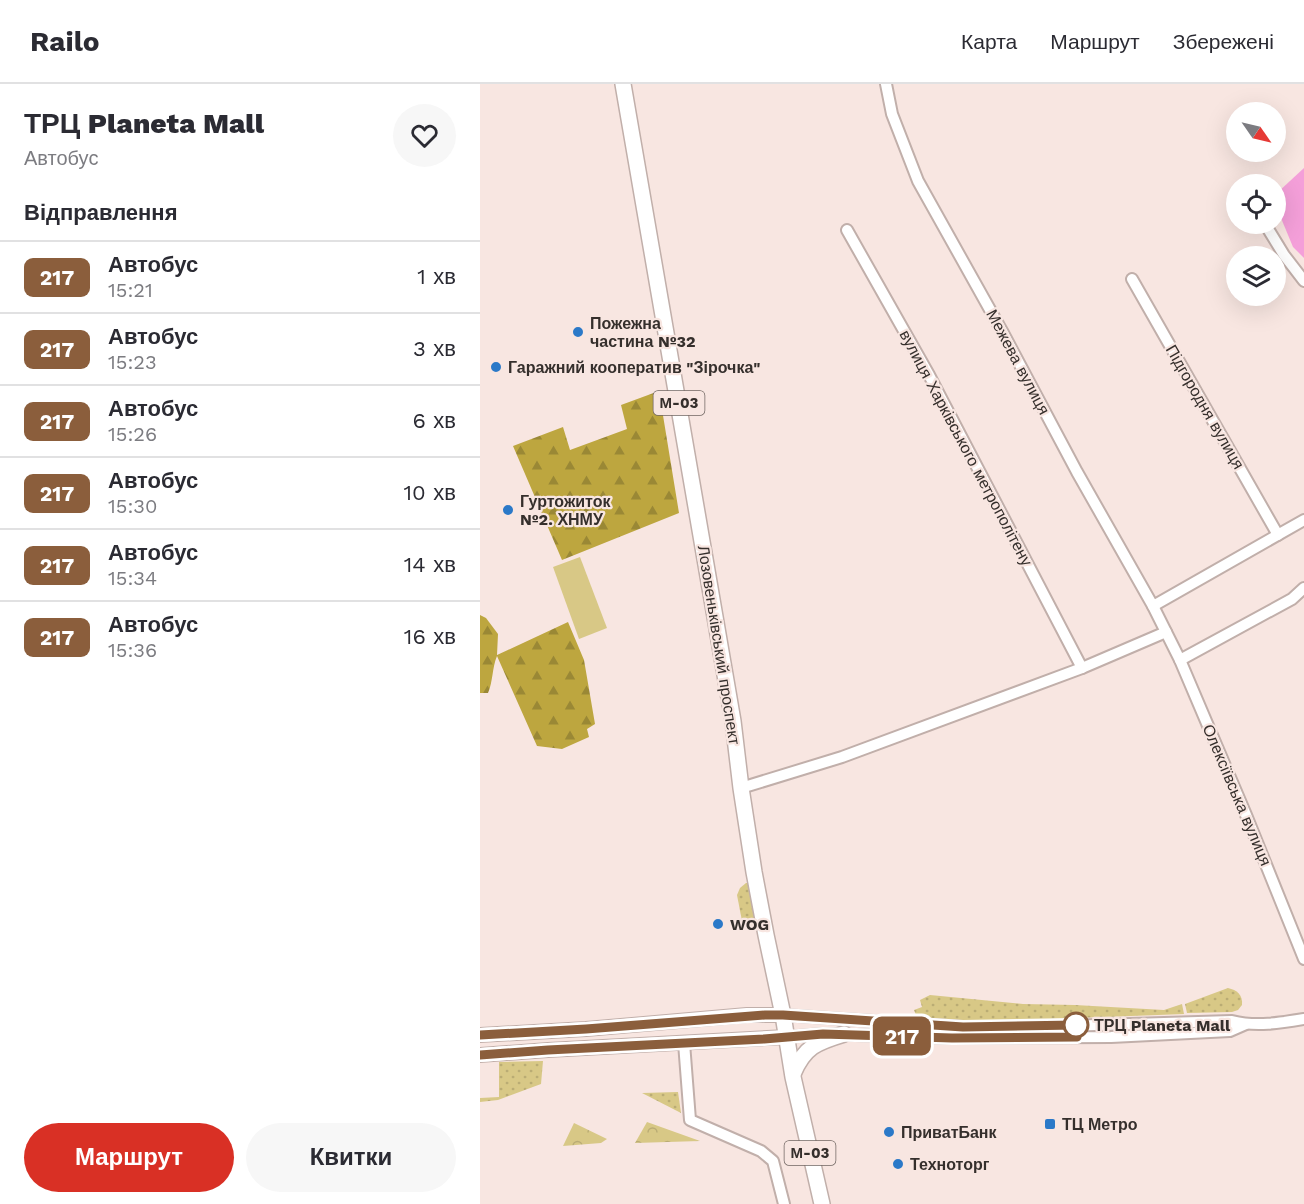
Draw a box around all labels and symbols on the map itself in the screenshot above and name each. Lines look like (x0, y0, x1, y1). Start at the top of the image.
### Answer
north arrow (1226, 102, 1286, 162)
street label: Межева вулиця (982, 306, 1054, 418)
place label: Пожежна частина №32 (590, 314, 696, 351)
marker: Пожежна частина №32 (571, 325, 585, 339)
street label: вулиця Харківського метрополітену (896, 327, 1036, 569)
street label: Підгородня вулиця (1162, 341, 1248, 473)
place label: Гаражний кооператив "Зірочка" (508, 358, 760, 377)
marker: Гаражний кооператив "Зірочка" (489, 360, 503, 374)
road number: М-03 (654, 391, 704, 415)
place label: Гуртожиток №2. ХНМУ (520, 492, 611, 529)
marker: Гуртожиток №2. ХНМУ (501, 503, 515, 517)
street label: Лозовеньківський проспект (694, 544, 744, 747)
street label: Олексіївська вулиця (1199, 721, 1275, 869)
place label: WOG (730, 915, 769, 934)
marker: WOG (711, 917, 725, 931)
marker: ТРЦ Planeta Mall (1063, 1012, 1089, 1038)
line badge: 217 (868, 1016, 936, 1056)
place label: ТРЦ Planeta Mall (1094, 1016, 1231, 1035)
place label: ТЦ Метро (1062, 1115, 1138, 1134)
marker: ТЦ Метро (1043, 1117, 1057, 1131)
place label: ПриватБанк (901, 1123, 998, 1142)
marker: ПриватБанк (882, 1125, 896, 1139)
road number: М-03 (784, 1141, 836, 1165)
place label: Техноторг (910, 1155, 990, 1174)
marker: Техноторг (891, 1157, 905, 1171)

